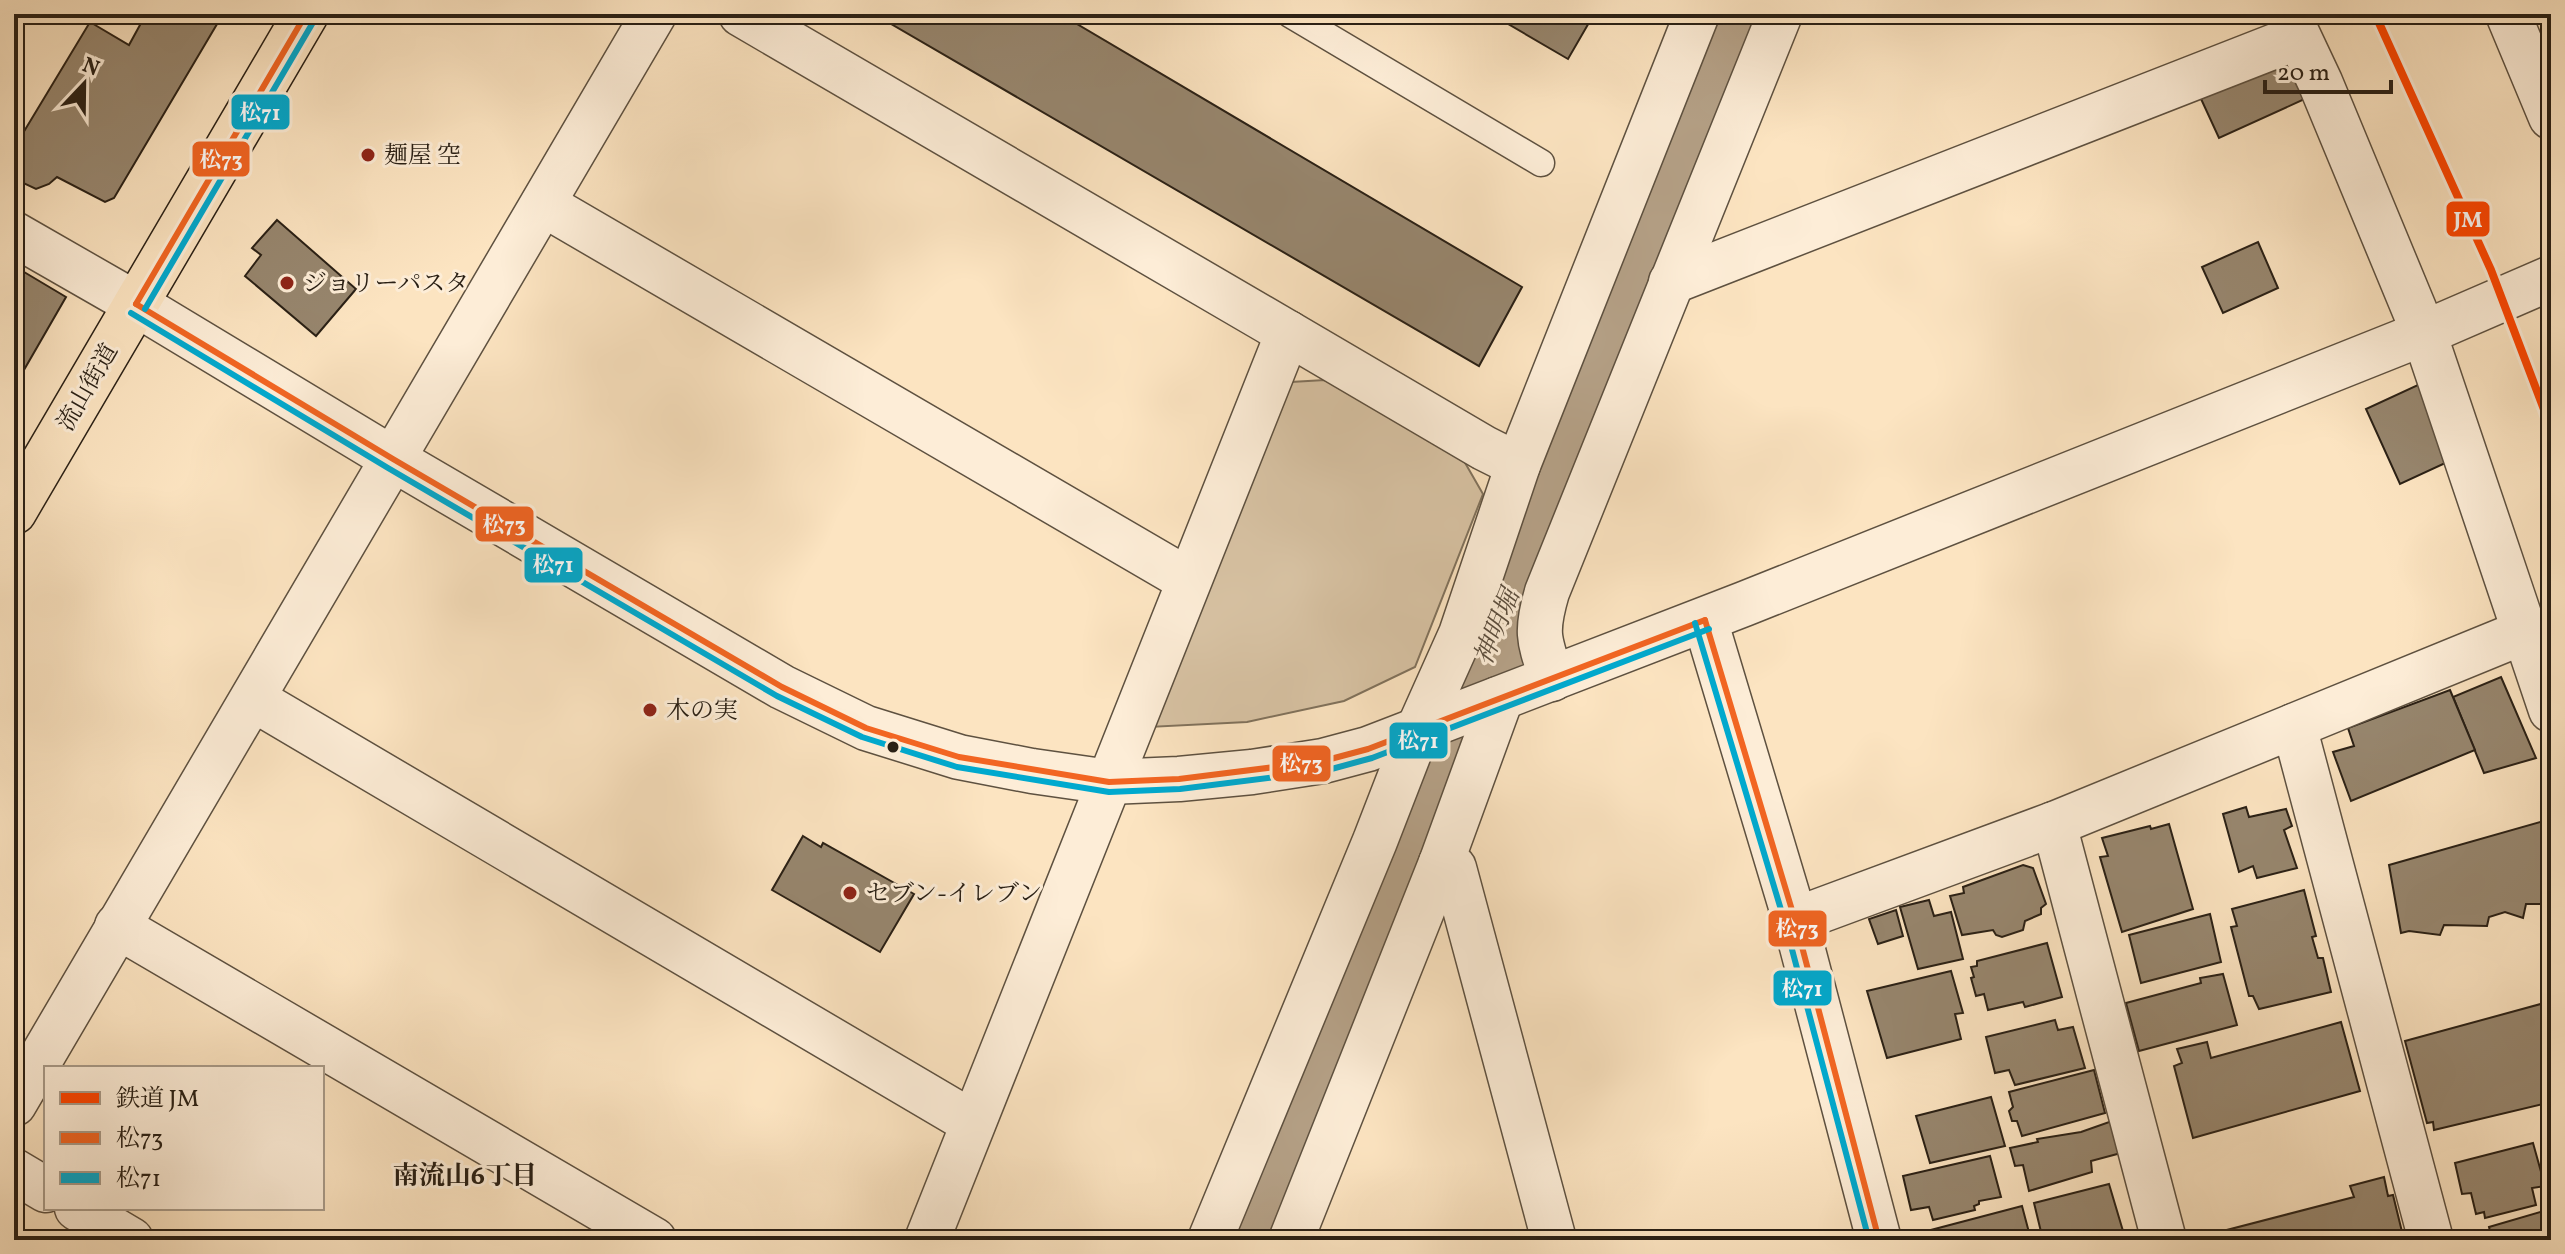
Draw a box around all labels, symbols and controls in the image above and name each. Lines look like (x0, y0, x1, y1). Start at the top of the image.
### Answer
north arrow (44, 44, 124, 124)
scale bar (2265, 44, 2391, 94)
text: N (77, 50, 104, 85)
text: 20 m (2277, 57, 2330, 91)
line badge: 松71 (230, 93, 291, 131)
text: 松71 (239, 99, 281, 130)
line badge: 松73 (191, 140, 251, 178)
place label: 麺屋 空 (384, 140, 461, 174)
text: 松73 (199, 146, 243, 177)
marker: 麺屋 空 (359, 146, 377, 164)
line badge: JM (2445, 200, 2491, 238)
text: JM (2452, 206, 2483, 237)
place label: ジョリーパスタ (303, 268, 469, 302)
marker: ジョリーパスタ (278, 274, 296, 292)
street label: 流山街道 (50, 338, 127, 438)
line badge: 松73 (474, 505, 535, 543)
text: 松73 (482, 511, 526, 542)
line badge: 松71 (523, 546, 584, 584)
text: 松71 (532, 551, 574, 582)
water label: 神明堀 (1467, 581, 1531, 671)
place label: 木の実 (666, 695, 738, 729)
marker: 木の実 (641, 701, 659, 719)
line badge: 松71 (1388, 721, 1449, 760)
text: 松71 (1397, 727, 1439, 758)
unlabelled marker (885, 739, 901, 755)
line badge: 松73 (1271, 744, 1332, 783)
text: 松73 (1279, 750, 1323, 781)
place label: セブン-イレブン (866, 878, 1042, 912)
marker: セブン-イレブン (841, 884, 859, 902)
line badge: 松73 (1767, 909, 1828, 948)
text: 松73 (1775, 915, 1819, 946)
line badge: 松71 (1772, 969, 1833, 1007)
text: 松71 (1781, 975, 1823, 1006)
legend (44, 1066, 324, 1210)
text: 鉄道 JM (116, 1083, 199, 1117)
text: 松73 (116, 1123, 163, 1157)
district label: 南流山6丁目 (393, 1159, 537, 1195)
text: 松71 (116, 1163, 161, 1197)

